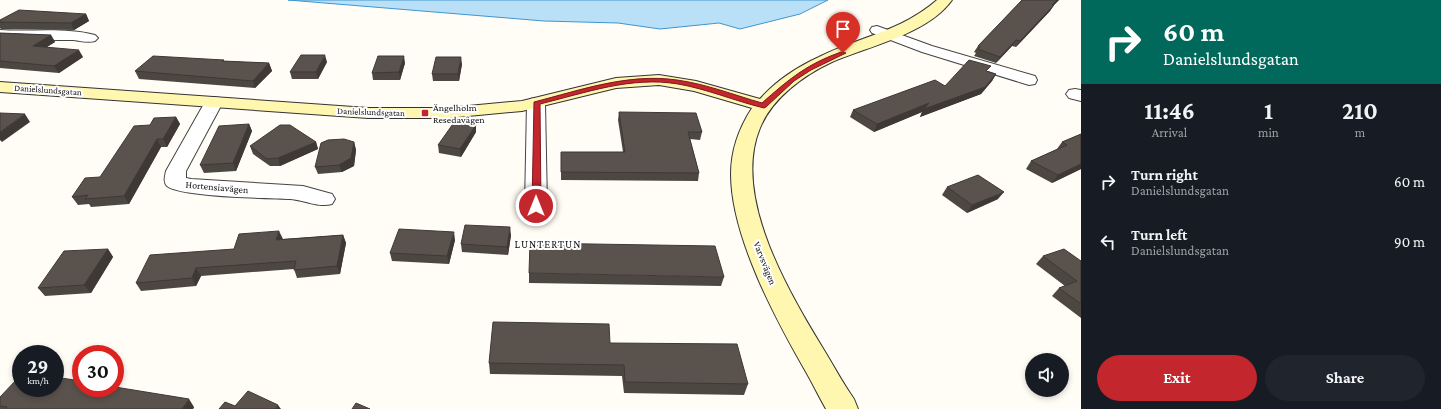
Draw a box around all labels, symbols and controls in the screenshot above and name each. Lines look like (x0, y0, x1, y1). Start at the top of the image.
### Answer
pin (826, 12, 860, 53)
icon: right (1097, 16, 1149, 68)
text: 60 m (1163, 16, 1224, 47)
icon: arrive (832, 18, 854, 40)
text: Danielslundsgatan (1163, 49, 1299, 69)
street label: Danielslundsgatan (14, 83, 82, 97)
text: 11:46 (1144, 97, 1195, 124)
text: 1 (1264, 97, 1273, 124)
text: 210 (1342, 97, 1378, 124)
place label: Ängelholm Resedavägen (433, 102, 485, 125)
street label: Danielslundsgatan (337, 106, 405, 118)
marker: Ängelholm Resedavägen (420, 108, 430, 118)
text: Arrival (1152, 125, 1187, 140)
text: min (1258, 125, 1279, 140)
text: m (1355, 125, 1365, 140)
text: Turn right (1131, 167, 1198, 183)
icon: right (1097, 171, 1119, 193)
text: 60 m (1394, 174, 1425, 190)
street label: Hortensiavägen (185, 179, 249, 195)
text: Danielslundsgatan (1131, 183, 1229, 198)
position arrow (515, 185, 557, 227)
text: Turn left (1131, 227, 1187, 243)
icon: left (1097, 231, 1119, 253)
text: 90 m (1394, 234, 1425, 250)
district label: LUNTERTUN (515, 238, 581, 250)
street label: Varvsvägen (751, 240, 779, 287)
text: Danielslundsgatan (1131, 243, 1229, 258)
speed limit sign: 30 (72, 345, 124, 397)
map controls (1025, 353, 1069, 397)
button: sound (1025, 353, 1069, 397)
text: 29 (27, 355, 49, 377)
button: Exit (1097, 355, 1257, 401)
button: Share (1265, 355, 1425, 401)
text: km/h (27, 375, 49, 386)

